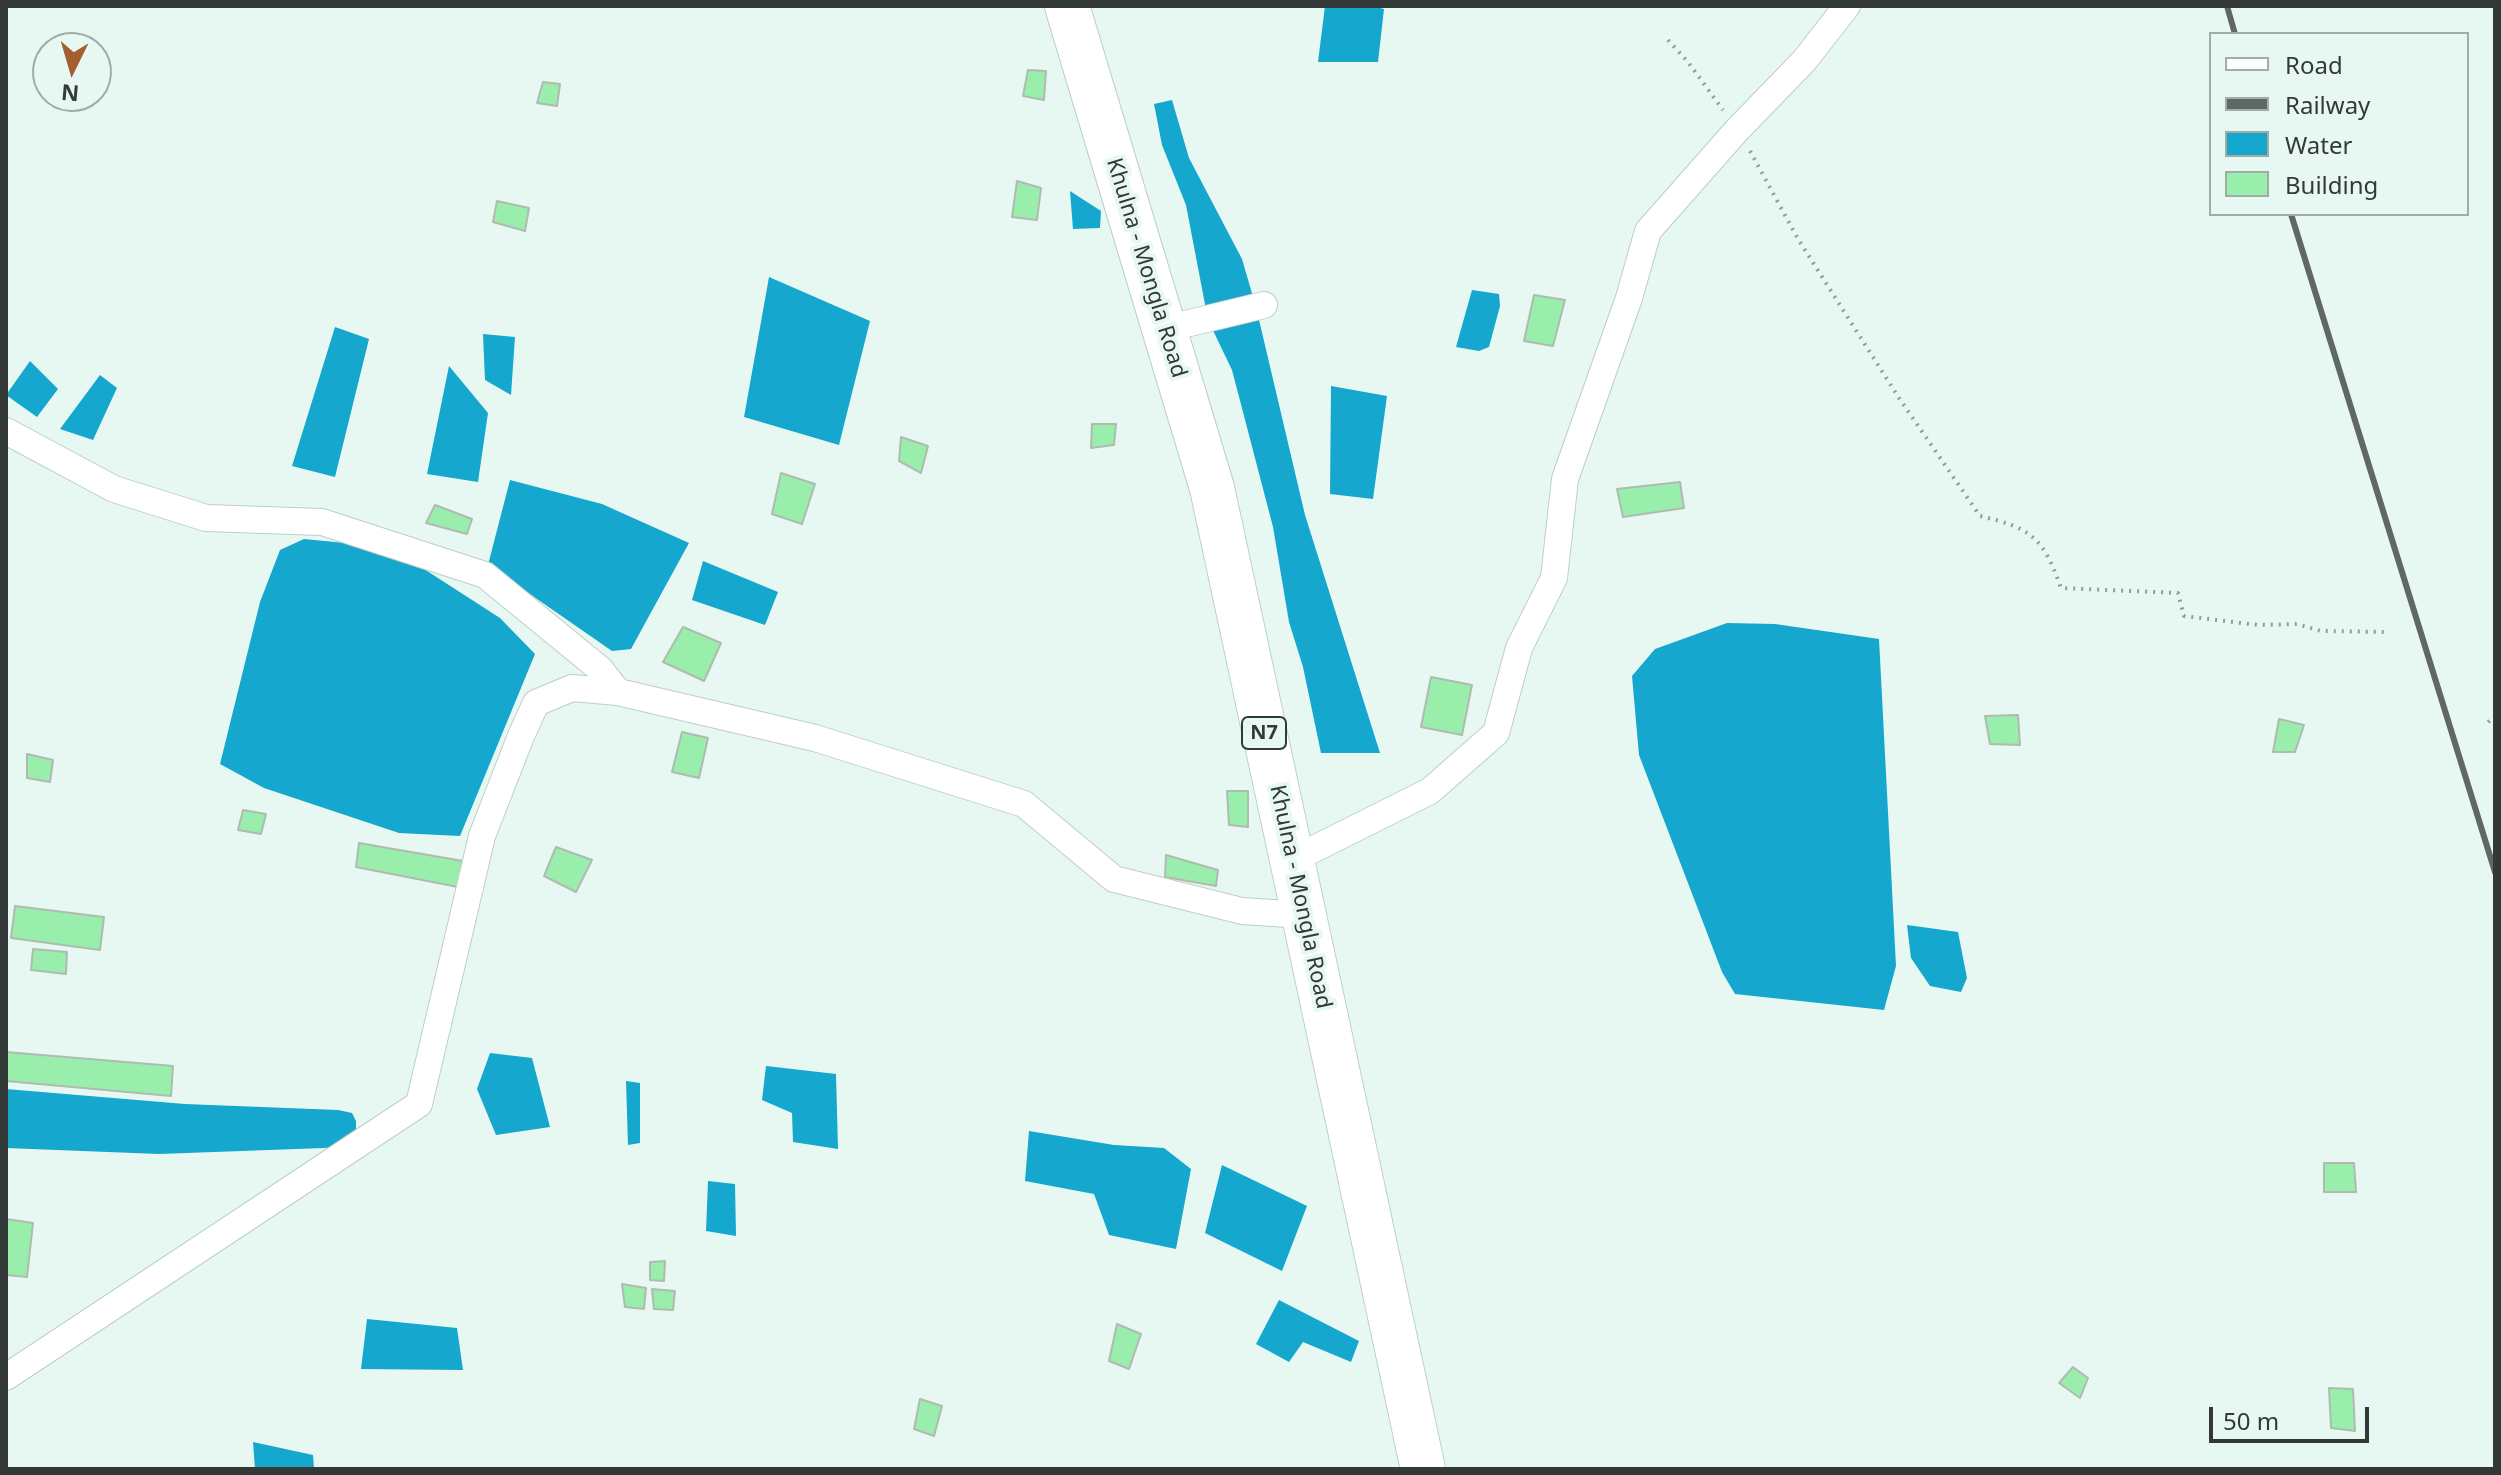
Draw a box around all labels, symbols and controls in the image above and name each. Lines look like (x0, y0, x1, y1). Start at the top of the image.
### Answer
north arrow (32, 32, 112, 112)
legend (2209, 32, 2469, 216)
text: Road (2285, 48, 2343, 81)
text: N (60, 78, 80, 110)
text: Railway (2285, 88, 2370, 121)
text: Water (2285, 128, 2352, 161)
street label: Khulna - Mongla Road (1100, 155, 1192, 381)
text: Building (2285, 168, 2378, 201)
road number: N7 (1242, 717, 1286, 749)
street label: Khulna - Mongla Road (1263, 783, 1337, 1011)
scale bar (2213, 1391, 2373, 1441)
text: 50 m (2223, 1404, 2279, 1437)

